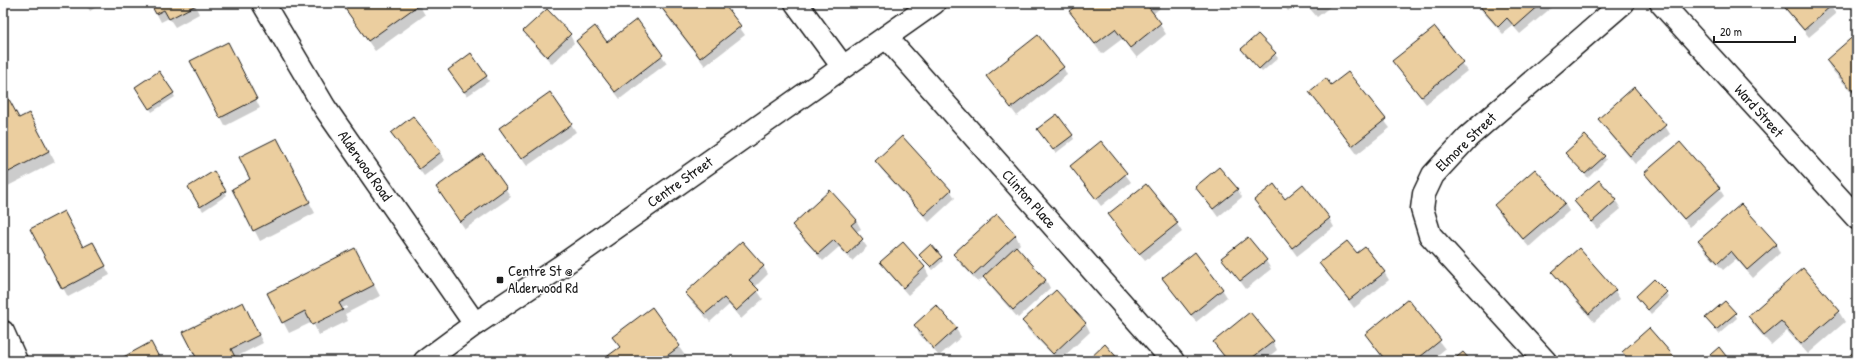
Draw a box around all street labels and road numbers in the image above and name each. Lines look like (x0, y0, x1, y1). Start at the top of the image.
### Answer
street label: Ward Street (1730, 79, 1790, 143)
street label: Elmore Street (1431, 107, 1501, 176)
street label: Alderwood Road (333, 126, 398, 205)
street label: Centre Street (642, 151, 718, 212)
street label: Clinton Place (997, 165, 1062, 233)

